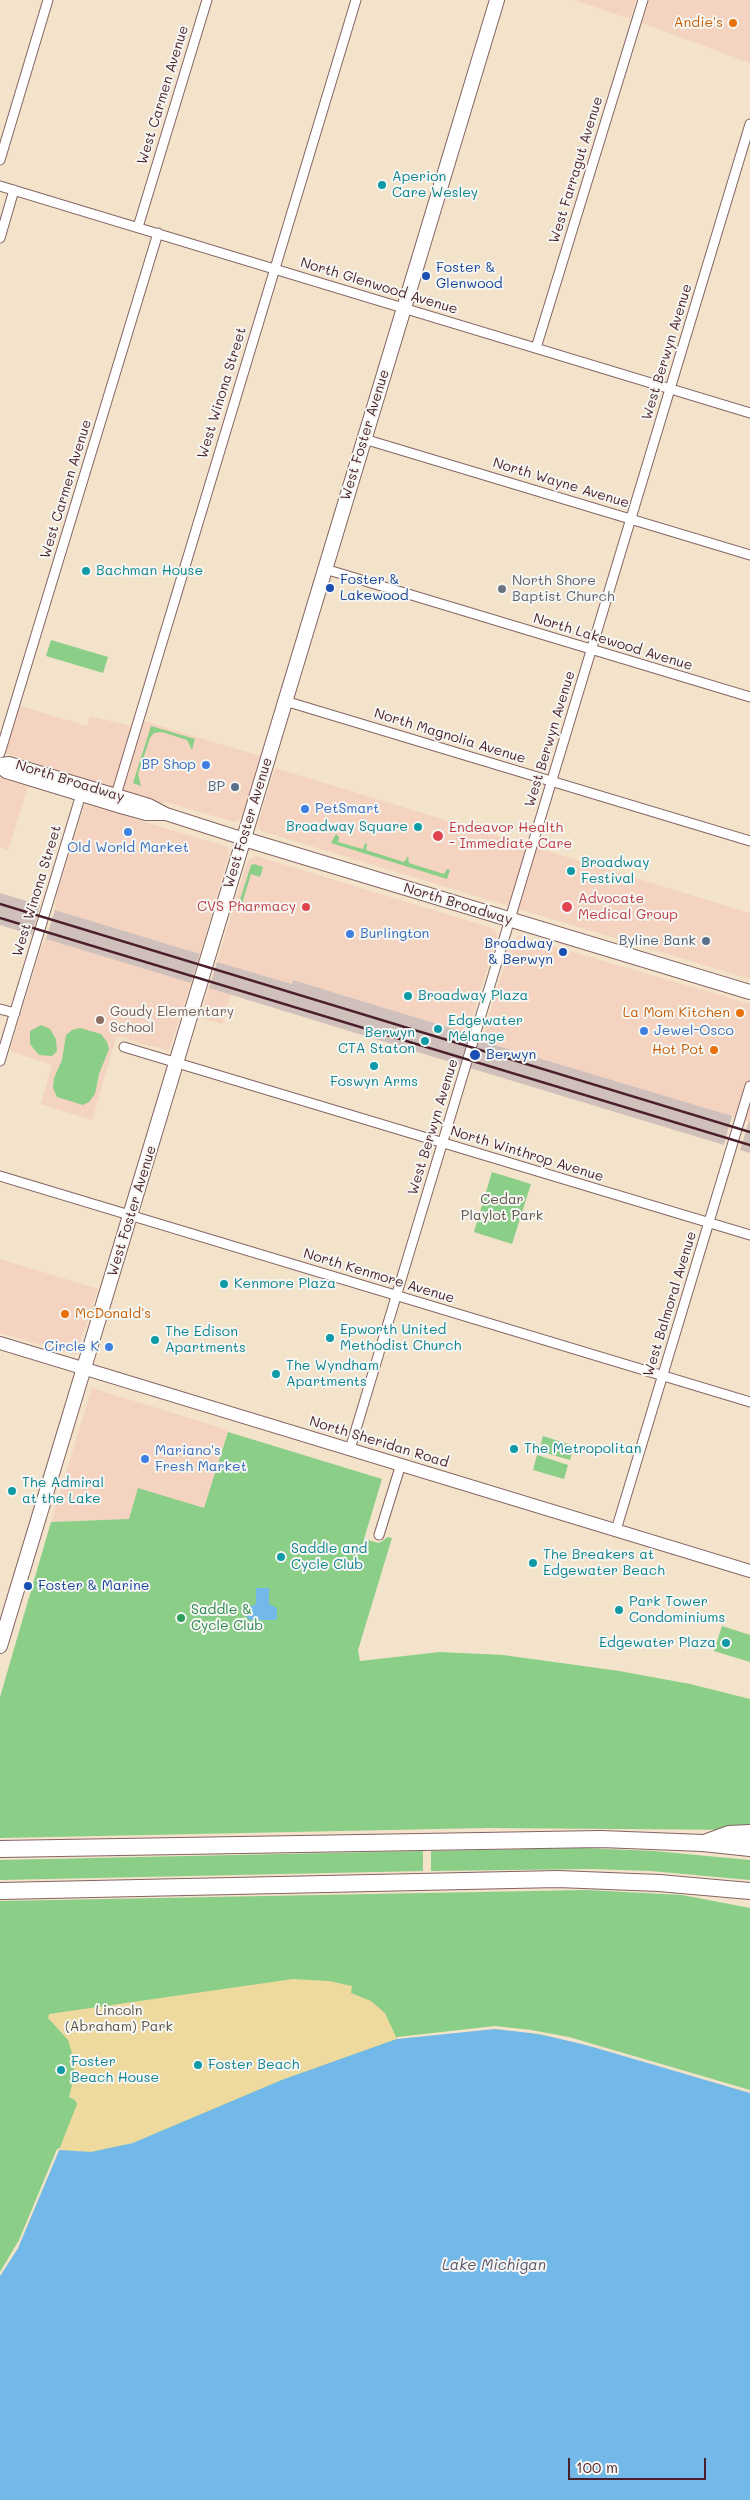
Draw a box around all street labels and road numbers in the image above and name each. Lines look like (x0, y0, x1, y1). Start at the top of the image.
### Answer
street label: West Carmen Avenue (134, 23, 192, 167)
street label: West Farragut Avenue (546, 95, 606, 245)
street label: North Glenwood Avenue (298, 254, 460, 318)
street label: West Berwyn Avenue (638, 282, 696, 422)
street label: West Winona Street (194, 325, 250, 461)
street label: West Foster Avenue (337, 367, 393, 503)
street label: West Carmen Avenue (37, 417, 95, 561)
street label: North Wayne Avenue (491, 454, 631, 512)
street label: North Lakewood Avenue (531, 610, 695, 674)
street label: West Berwyn Avenue (521, 669, 579, 809)
street label: North Magnolia Avenue (372, 705, 528, 767)
street label: West Foster Avenue (220, 755, 276, 891)
street label: North Broadway (14, 756, 126, 806)
street label: West Winona Street (9, 823, 65, 959)
street label: North Broadway (402, 879, 514, 929)
street label: West Berwyn Avenue (404, 1057, 462, 1197)
street label: North Winthrop Avenue (448, 1123, 606, 1185)
street label: West Foster Avenue (104, 1143, 160, 1279)
street label: West Balmoral Avenue (640, 1229, 700, 1379)
street label: North Kenmore Avenue (301, 1245, 457, 1307)
street label: North Sheridan Road (307, 1413, 451, 1471)

